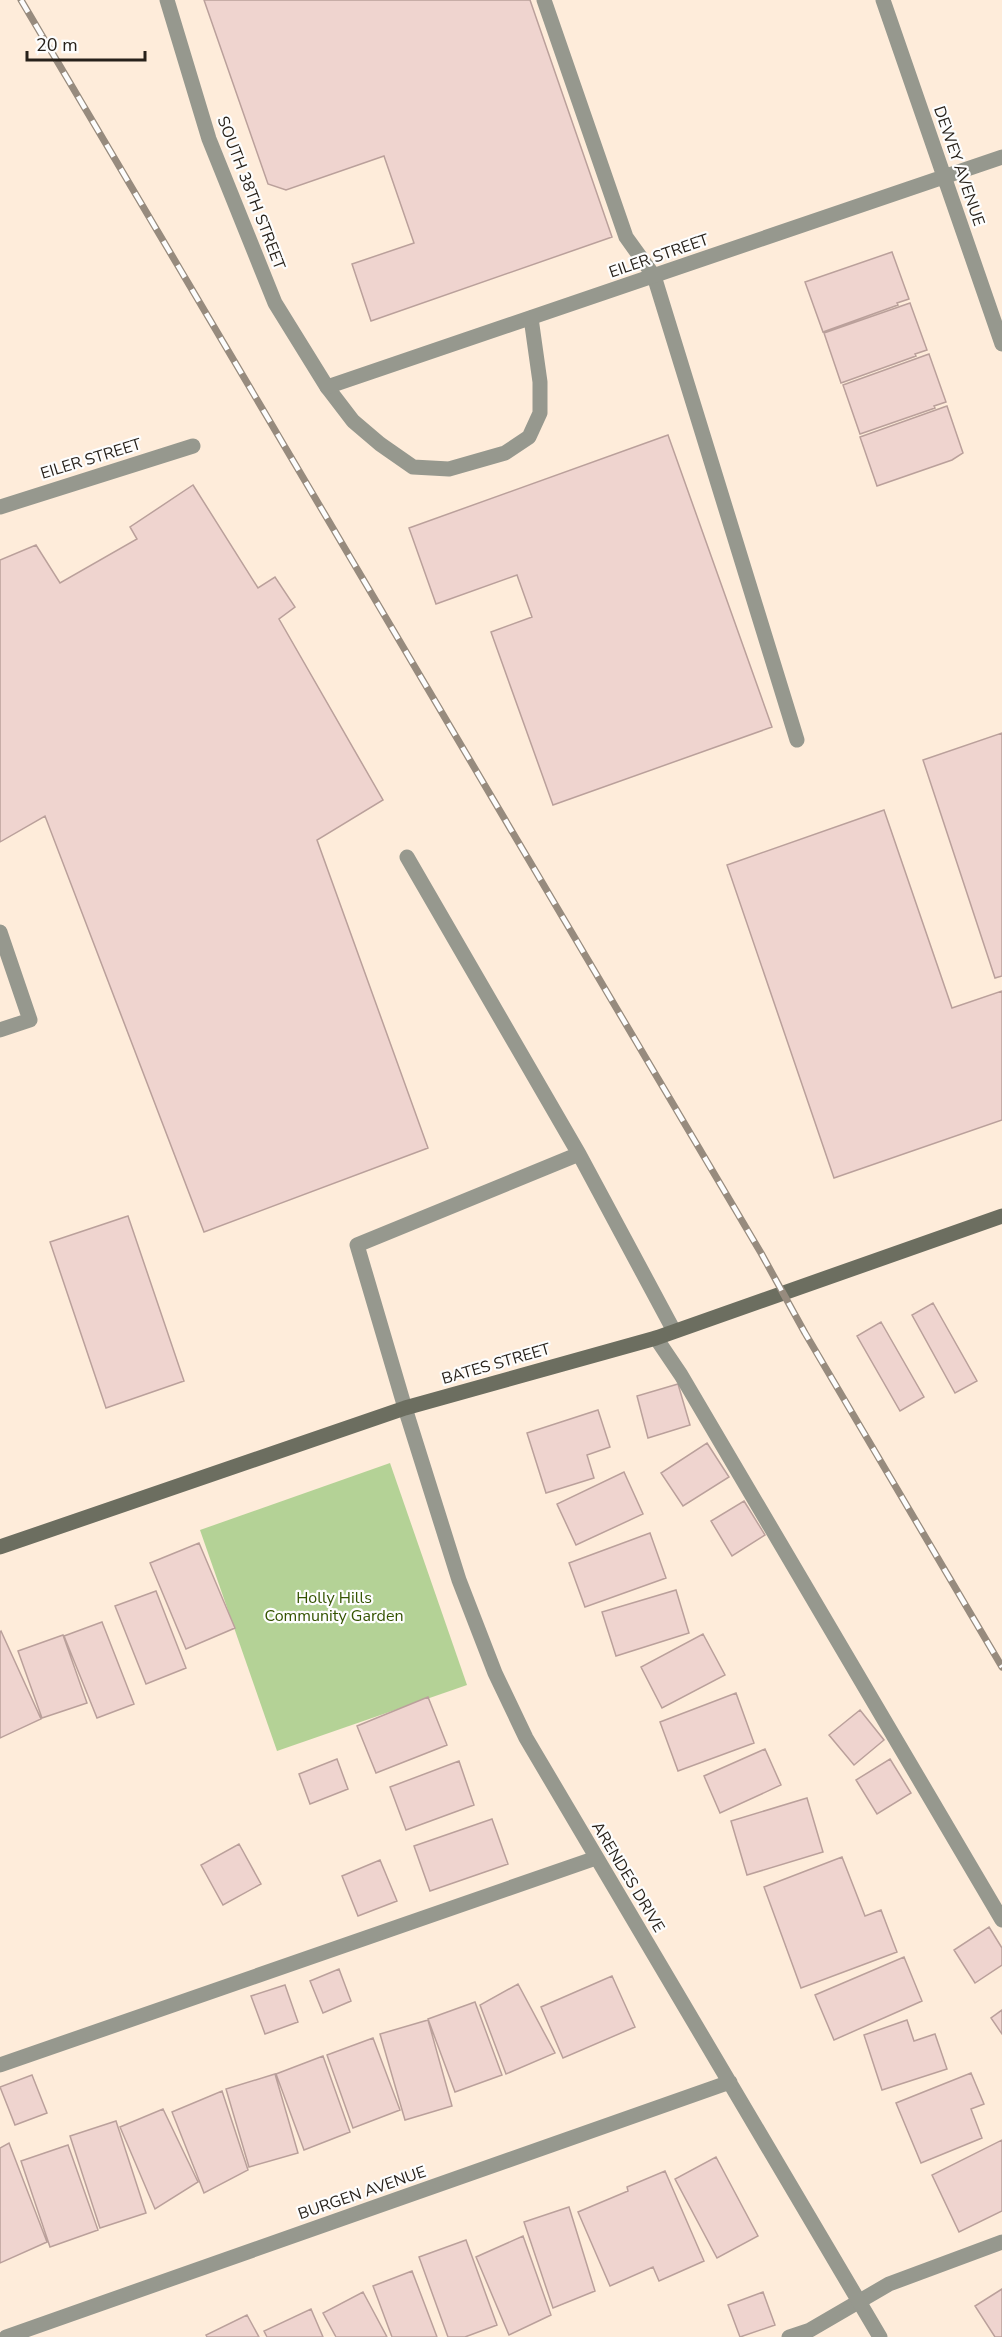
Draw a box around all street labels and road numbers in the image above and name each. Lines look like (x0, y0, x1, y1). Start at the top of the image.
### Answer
street label: DEWEY AVENUE (928, 103, 990, 229)
street label: SOUTH 38TH STREET (212, 113, 291, 273)
street label: EILER STREET (606, 229, 712, 283)
street label: EILER STREET (38, 433, 144, 485)
street label: BATES STREET (439, 1338, 553, 1390)
street label: ARENDES DRIVE (586, 1818, 670, 1936)
street label: BURGEN AVENUE (295, 2161, 429, 2225)

